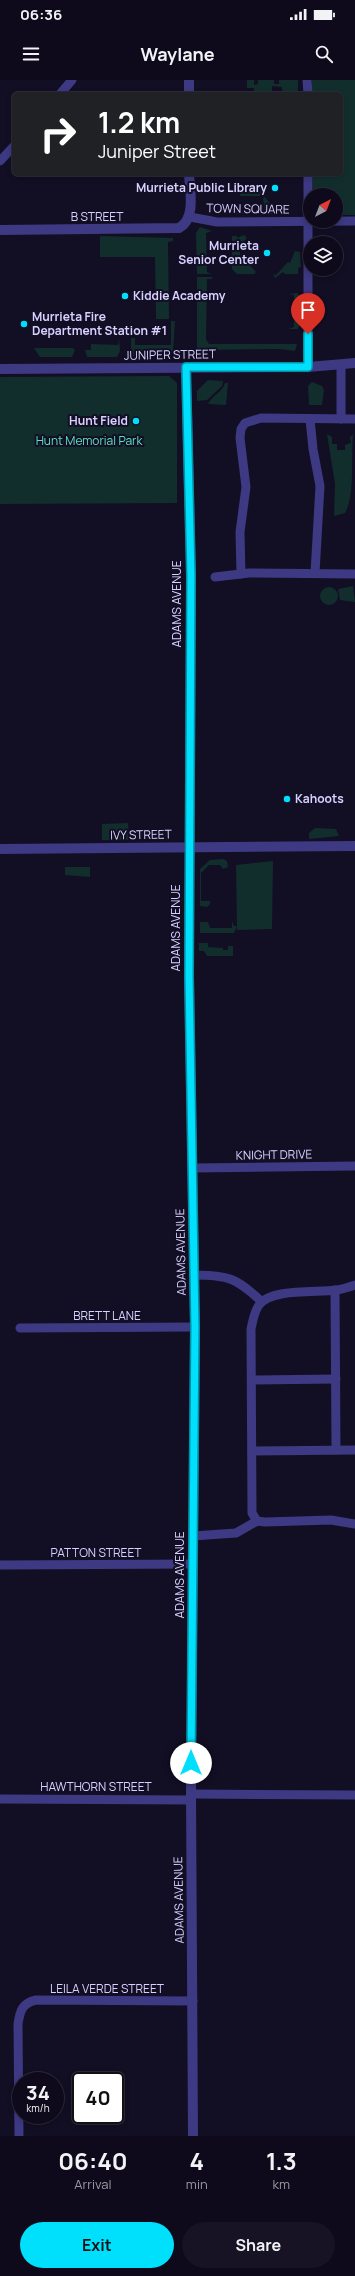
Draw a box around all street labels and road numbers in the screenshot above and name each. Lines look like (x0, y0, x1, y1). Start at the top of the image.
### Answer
street label: TOWN SQUARE (206, 199, 290, 218)
street label: B STREET (71, 208, 124, 225)
street label: JUNIPER STREET (124, 345, 217, 364)
street label: ADAMS AVENUE (168, 560, 185, 648)
street label: IVY STREET (110, 825, 173, 844)
street label: ADAMS AVENUE (167, 884, 184, 972)
street label: KNIGHT DRIVE (236, 1145, 313, 1164)
street label: ADAMS AVENUE (171, 1208, 190, 1296)
street label: BRETT LANE (73, 1307, 141, 1324)
street label: ADAMS AVENUE (171, 1531, 188, 1619)
street label: PATTON STREET (51, 1544, 142, 1561)
street label: HAWTHORN STREET (40, 1778, 153, 1795)
street label: ADAMS AVENUE (169, 1856, 188, 1944)
street label: LEILA VERDE STREET (50, 1980, 165, 1997)

